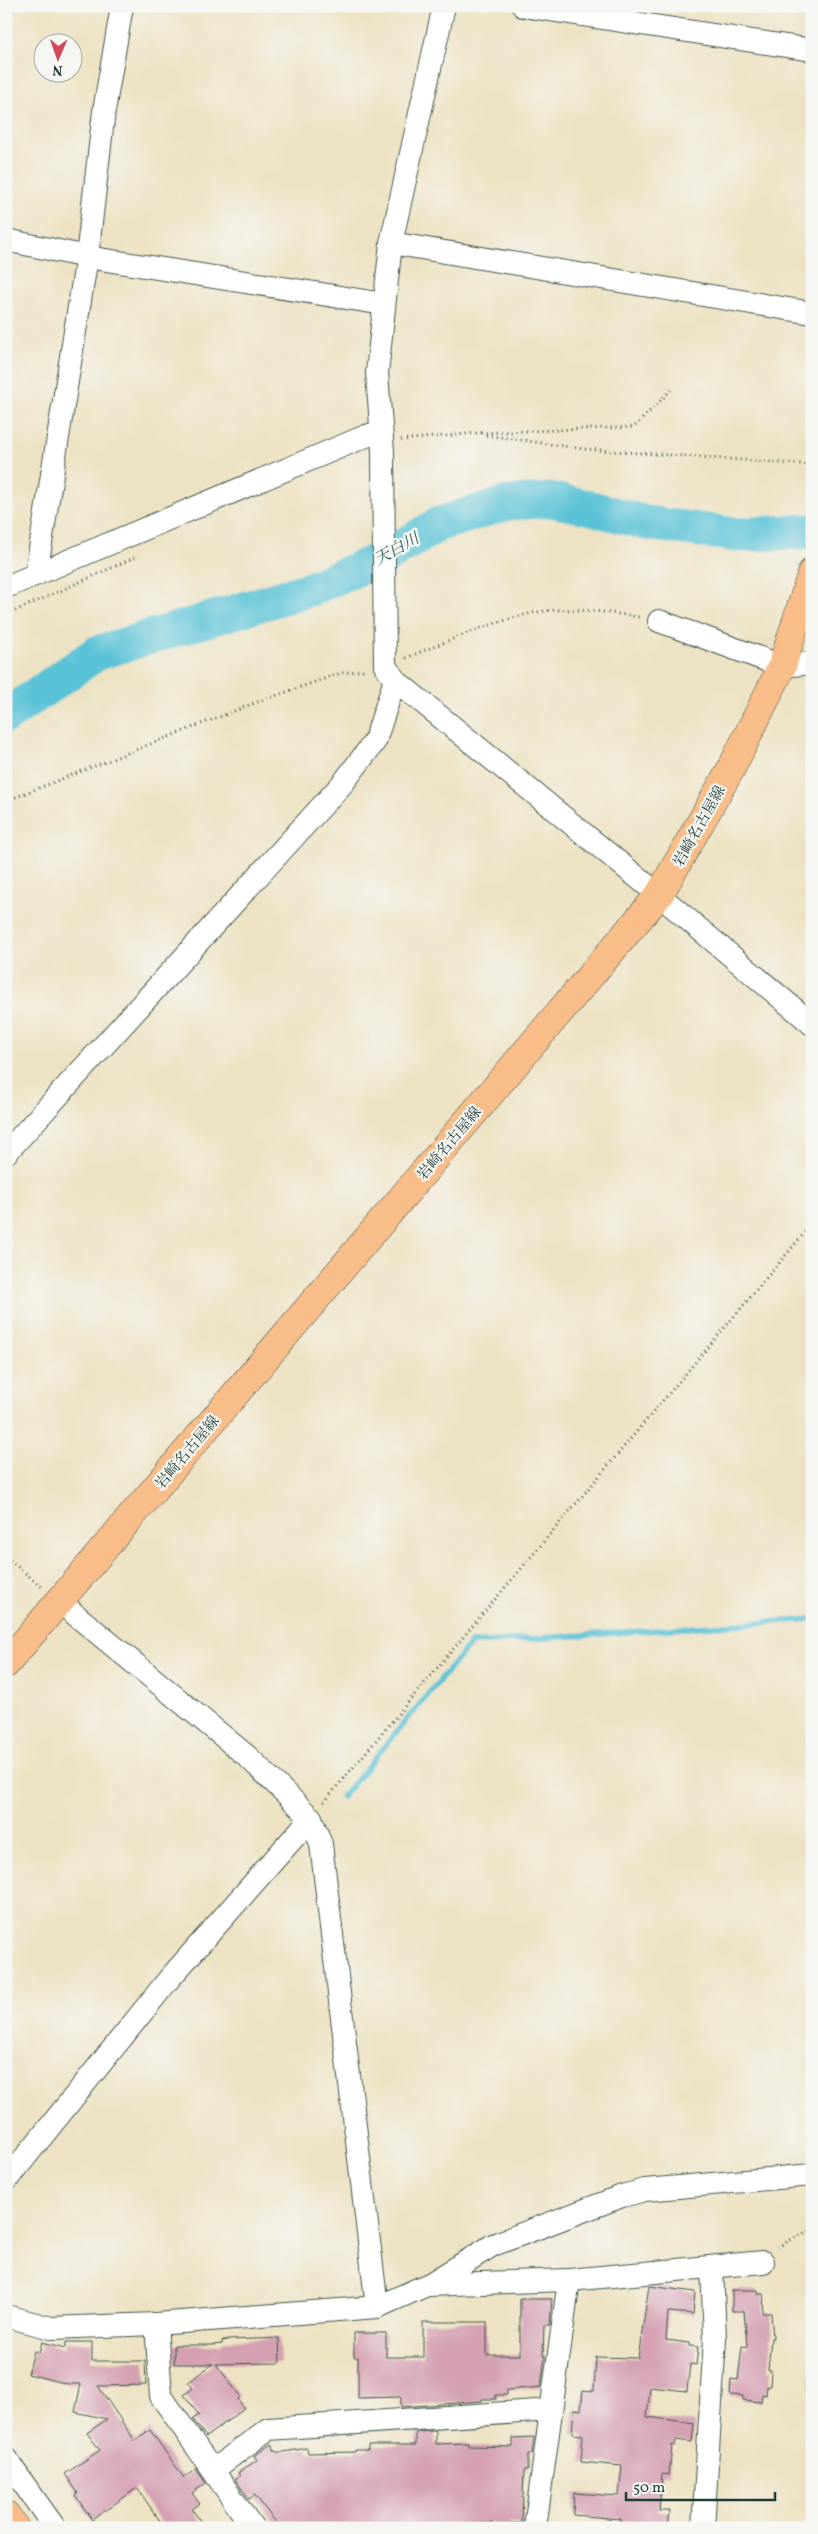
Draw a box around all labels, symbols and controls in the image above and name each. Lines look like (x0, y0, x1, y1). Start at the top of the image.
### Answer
north arrow (32, 32, 82, 82)
text: N (52, 60, 63, 79)
water label: 天白川 (371, 528, 425, 571)
street label: 岩崎名古屋線 (669, 782, 731, 871)
street label: 岩崎名古屋線 (413, 1103, 487, 1185)
street label: 岩崎名古屋線 (151, 1412, 225, 1494)
scale bar (626, 2469, 774, 2501)
text: 50 m (633, 2478, 665, 2499)

